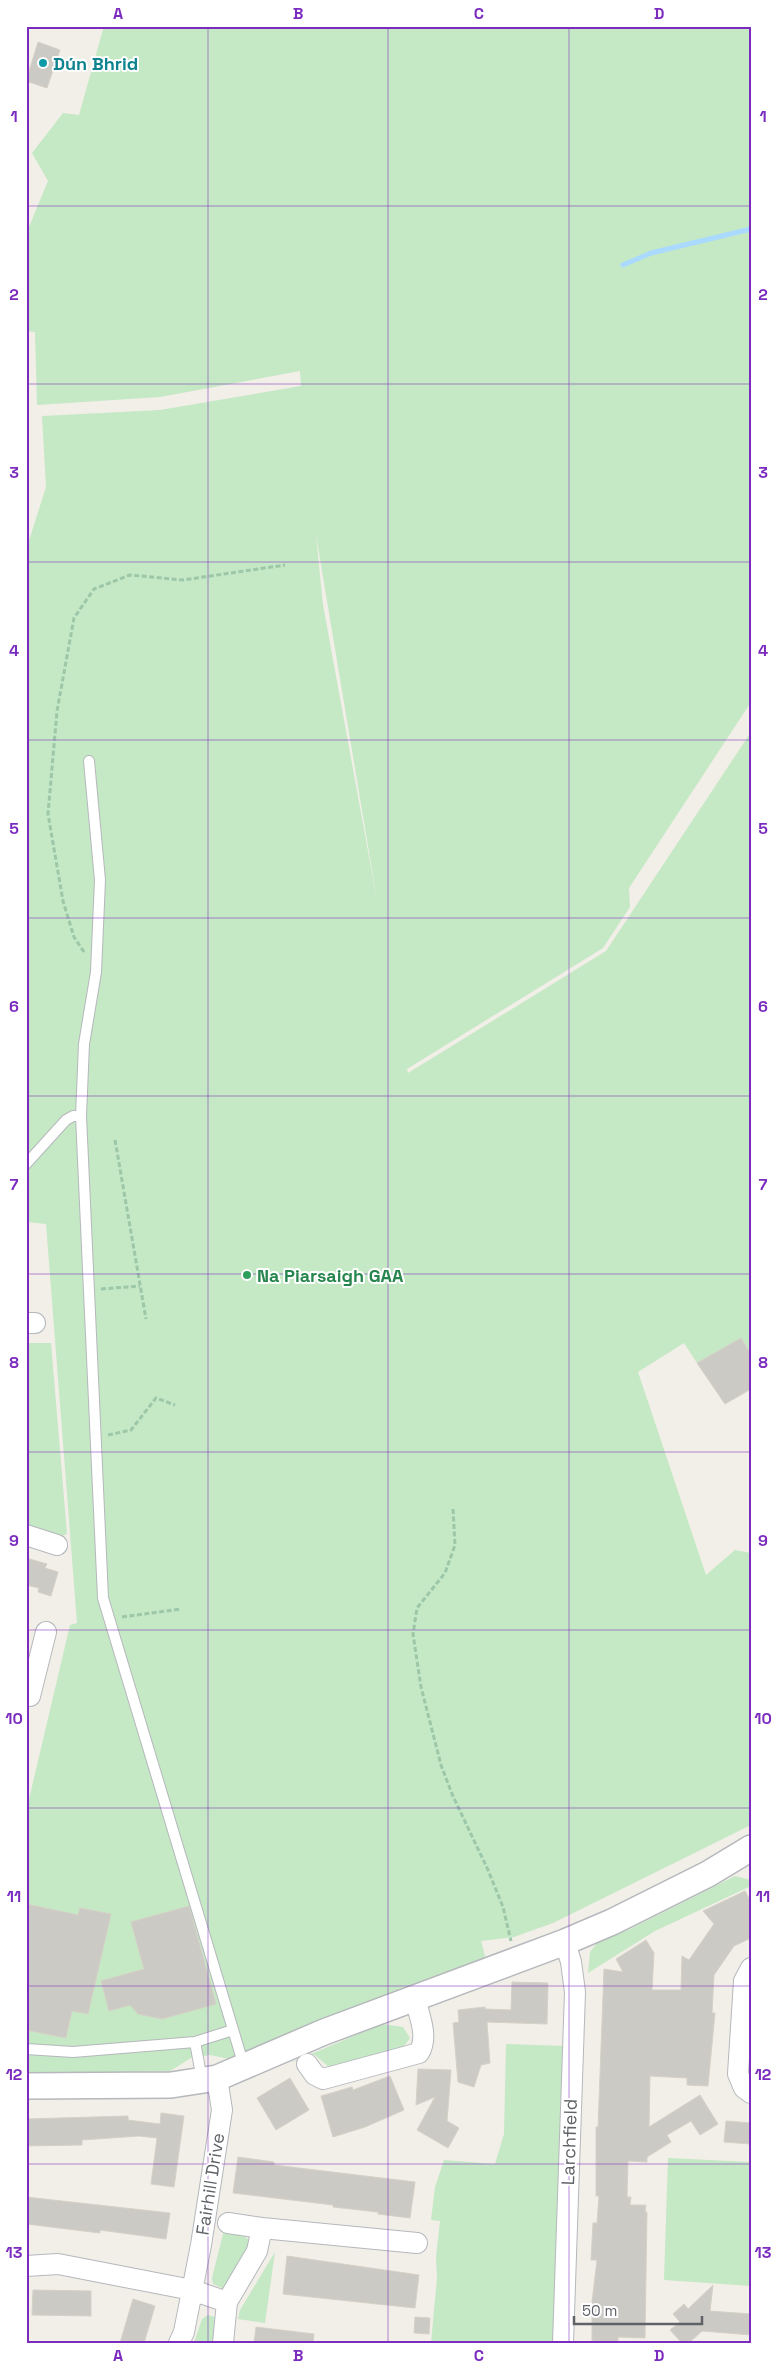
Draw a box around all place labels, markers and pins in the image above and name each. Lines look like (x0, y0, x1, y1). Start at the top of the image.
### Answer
place label: Dún Bhrid (53, 52, 138, 75)
marker: Dún Bhrid (37, 57, 49, 69)
place label: Na Piarsaigh GAA (257, 1264, 404, 1287)
marker: Na Piarsaigh GAA (241, 1269, 253, 1281)

